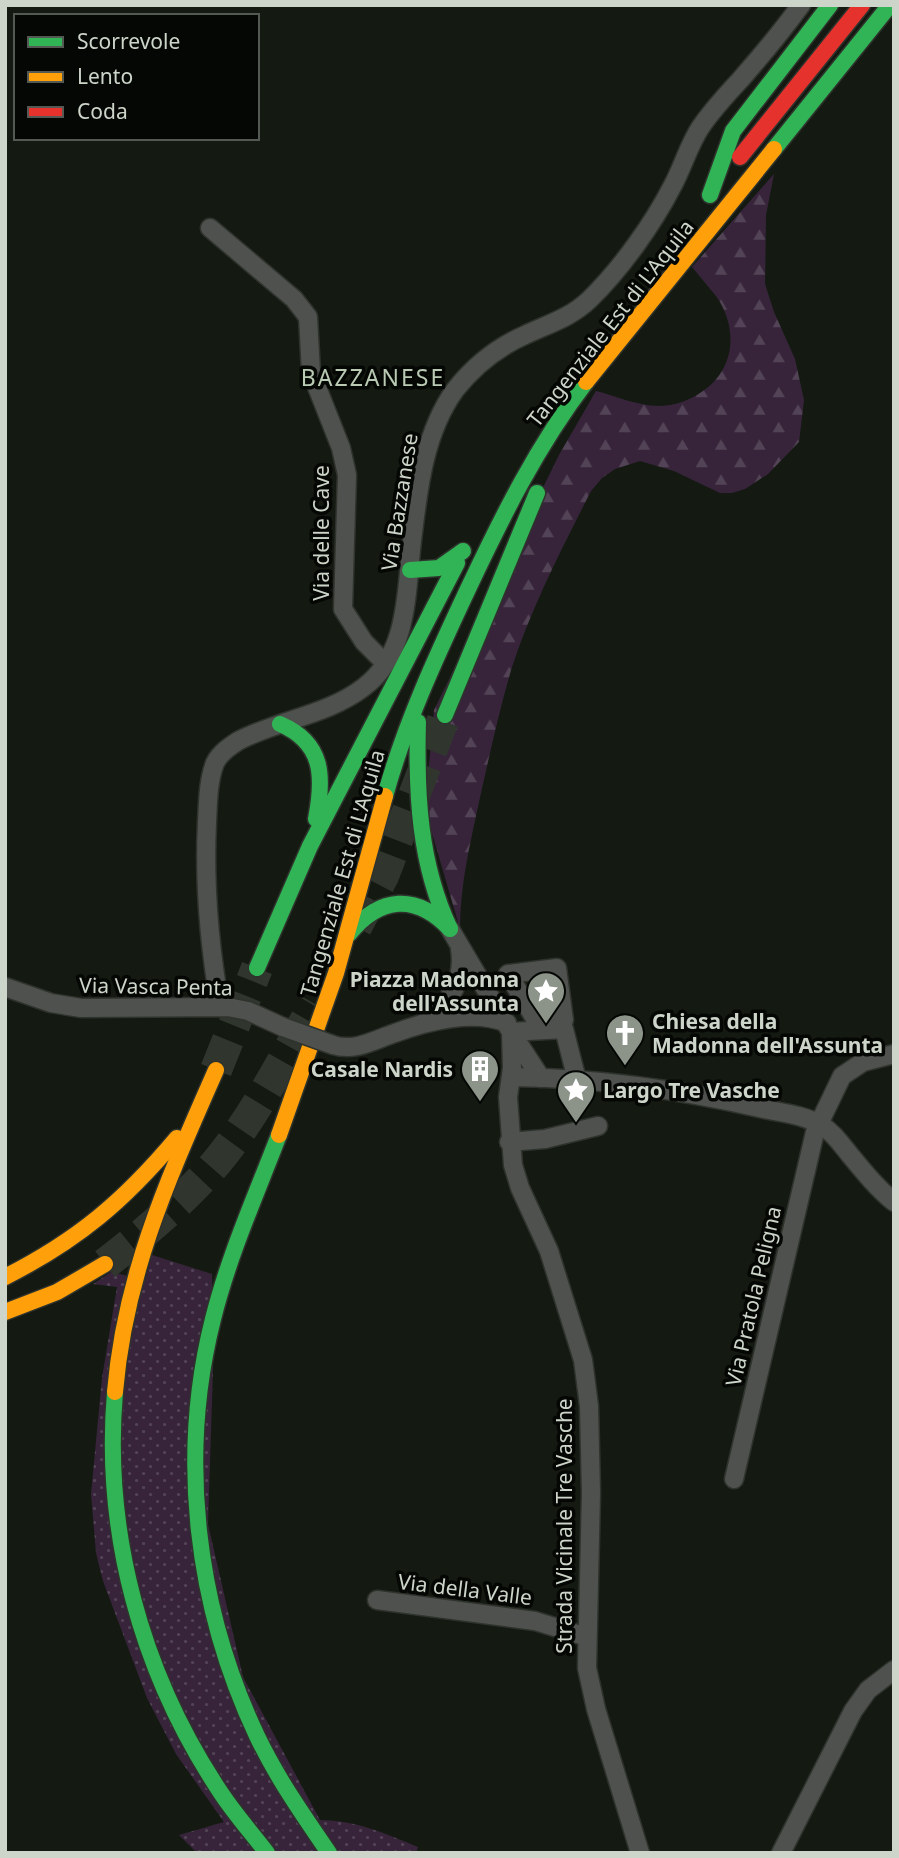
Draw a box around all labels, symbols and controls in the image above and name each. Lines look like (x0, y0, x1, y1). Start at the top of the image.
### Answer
legend (14, 14, 259, 140)
text: Scorrevole (77, 27, 180, 55)
text: Lento (77, 62, 133, 90)
text: Coda (77, 97, 128, 125)
street label: Tangenziale Est di L'Aquila (520, 214, 700, 432)
district label: BAZZANESE (301, 361, 445, 393)
street label: Via Bazzanese (374, 431, 424, 573)
street label: Via delle Cave (307, 465, 335, 601)
street label: Tangenziale Est di L'Aquila (293, 746, 391, 1000)
place label: Piazza Madonna dell'Assunta (350, 965, 519, 1017)
place icon: Piazza Madonna dell'Assunta (525, 970, 567, 1025)
street label: Via Vasca Penta (79, 971, 233, 1001)
place label: Chiesa della Madonna dell'Assunta (652, 1007, 883, 1059)
church icon: Chiesa della Madonna dell'Assunta (604, 1012, 646, 1067)
building icon: Casale Nardis (459, 1048, 501, 1103)
place label: Casale Nardis (311, 1055, 453, 1083)
place icon: Largo Tre Vasche (555, 1069, 597, 1124)
place label: Largo Tre Vasche (603, 1076, 780, 1104)
street label: Via Pratola Peligna (719, 1203, 787, 1389)
street label: Strada Vicinale Tre Vasche (550, 1398, 578, 1654)
street label: Via della Valle (396, 1567, 534, 1611)

